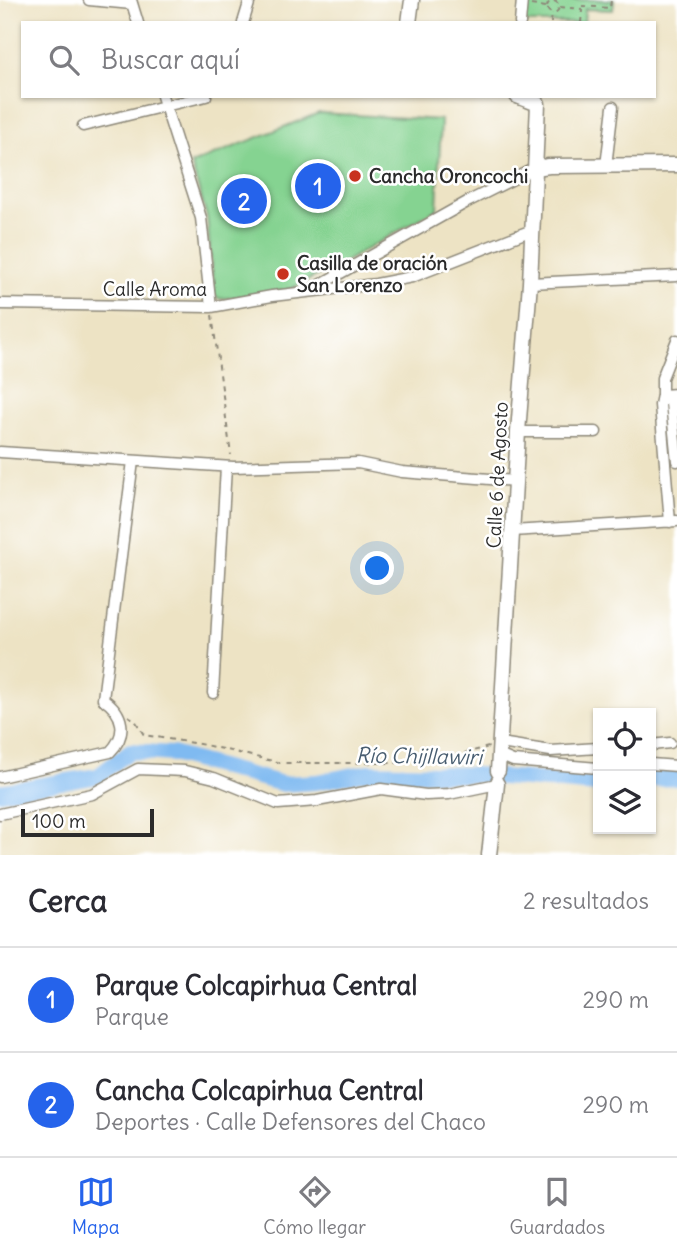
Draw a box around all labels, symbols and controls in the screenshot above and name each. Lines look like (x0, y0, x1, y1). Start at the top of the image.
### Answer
search box (21, 21, 656, 98)
icon: search (45, 41, 83, 79)
text: Buscar aquí (101, 43, 240, 76)
pin: 1 (295, 160, 341, 212)
place label: Cancha Oroncochi (369, 164, 528, 188)
marker: Cancha Oroncochi (347, 168, 363, 184)
pin: 2 (221, 175, 267, 227)
place label: Casilla de oración San Lorenzo (297, 251, 447, 297)
marker: Casilla de oración San Lorenzo (275, 266, 291, 282)
street label: Calle Aroma (103, 277, 207, 301)
street label: Calle 6 de Agosto (481, 401, 513, 549)
your location (360, 551, 394, 585)
map controls (593, 708, 656, 834)
button: locate (593, 708, 656, 771)
water label: Río Chijllawiri (356, 741, 485, 771)
button: layers (593, 771, 656, 834)
scale bar (21, 806, 154, 838)
text: 100 m (32, 809, 86, 833)
text: Cerca (28, 882, 107, 920)
text: 2 resultados (523, 886, 649, 915)
text: Parque Colcapirhua Central (95, 969, 417, 1002)
text: 1 (46, 985, 56, 1014)
text: 290 m (582, 985, 649, 1014)
text: Parque (95, 1002, 169, 1031)
text: Cancha Colcapirhua Central (95, 1074, 423, 1107)
text: 2 (45, 1090, 57, 1119)
text: 290 m (582, 1090, 649, 1119)
text: Deportes · Calle Defensores del Chaco (95, 1107, 486, 1136)
tab: Mapa (72, 1173, 120, 1239)
tab: Cómo llegar (263, 1173, 366, 1239)
tab: Guardados (510, 1173, 605, 1239)

